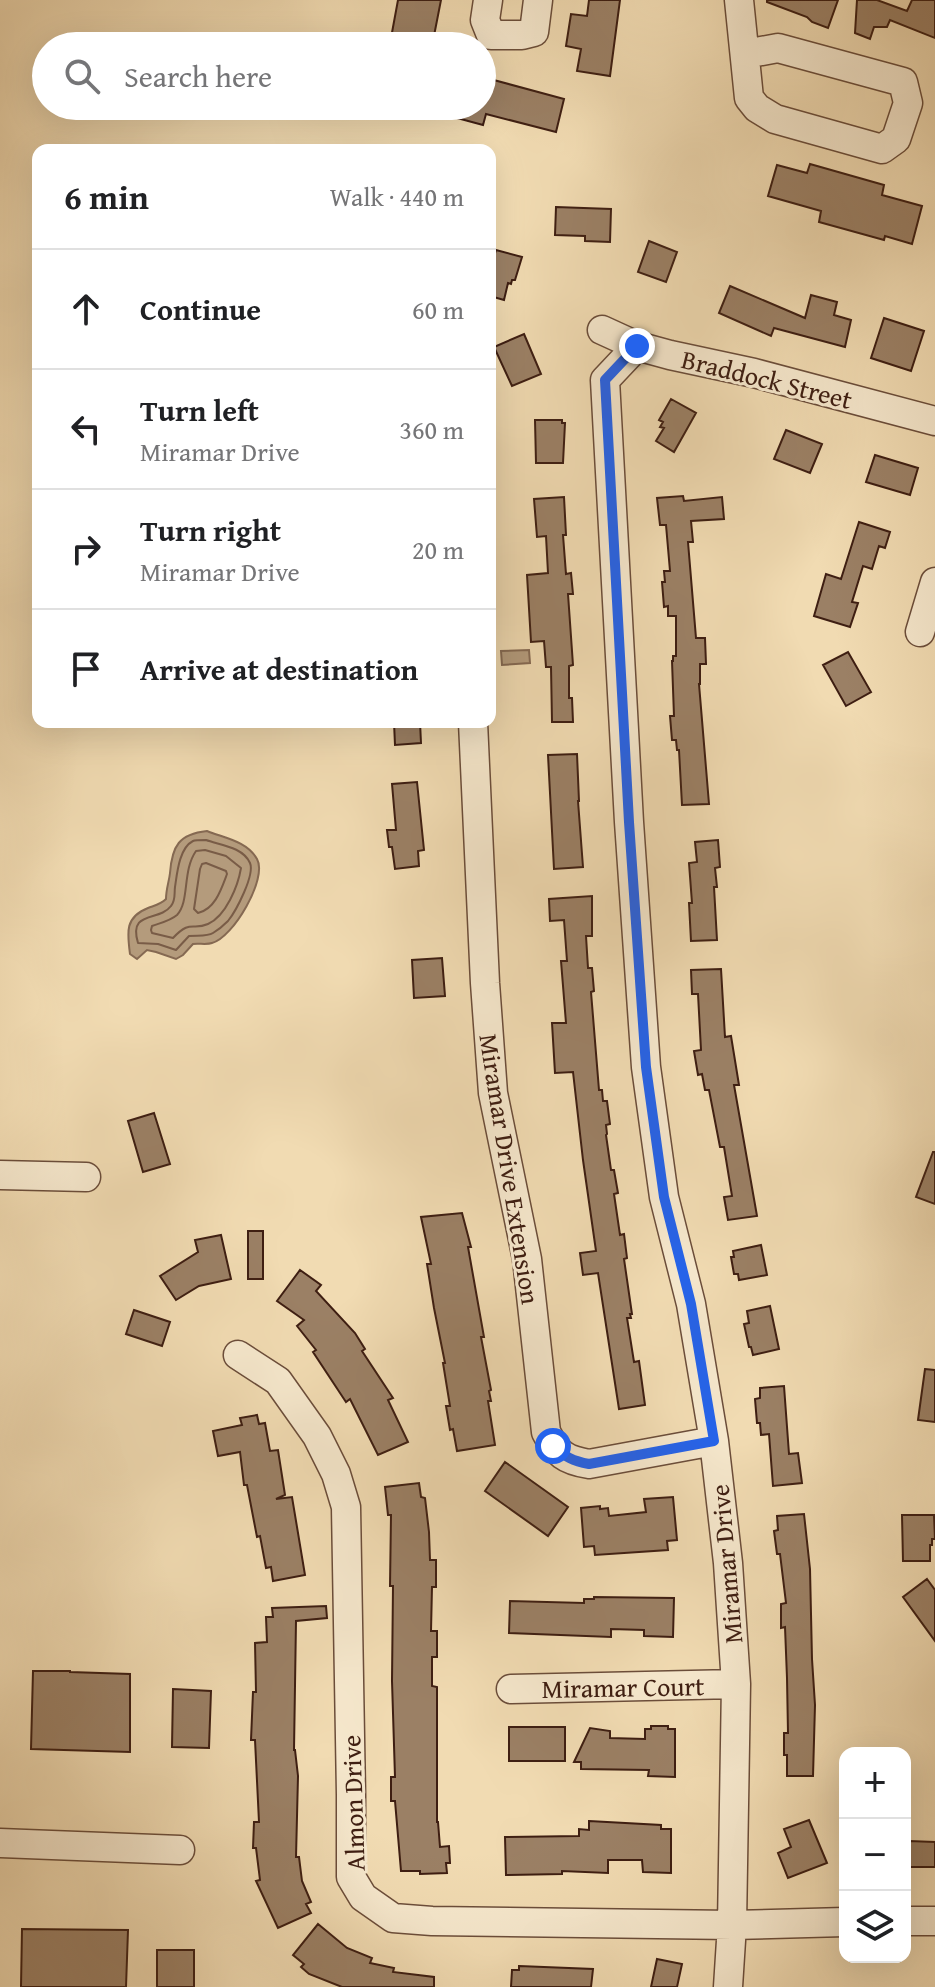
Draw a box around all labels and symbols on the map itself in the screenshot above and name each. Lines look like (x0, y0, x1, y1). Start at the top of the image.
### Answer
route end (619, 328, 655, 364)
street label: Braddock Street (678, 339, 856, 419)
street label: Miramar Drive Extension (469, 1031, 551, 1307)
route start (535, 1428, 571, 1464)
street label: Miramar Drive (700, 1483, 752, 1645)
street label: Miramar Court (541, 1666, 705, 1708)
street label: Almon Drive (331, 1734, 375, 1872)

